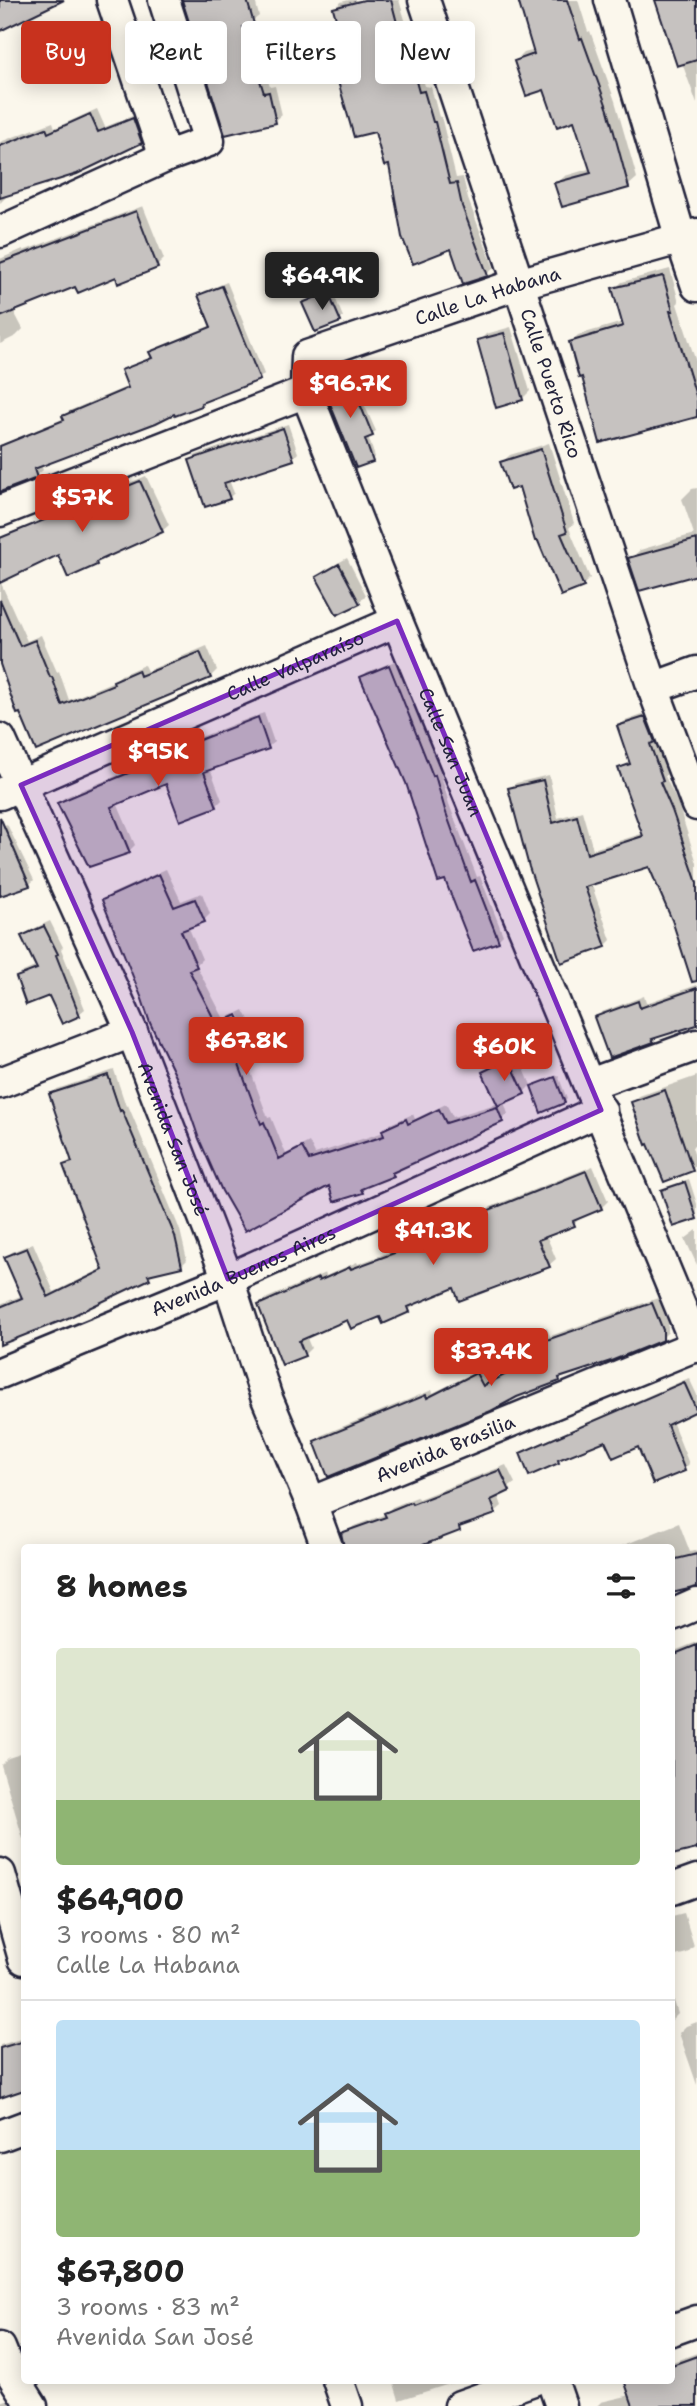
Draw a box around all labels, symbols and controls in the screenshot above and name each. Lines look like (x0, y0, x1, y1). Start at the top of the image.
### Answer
chip: Buy (21, 21, 111, 84)
chip: Rent (125, 21, 227, 84)
chip: Filters (241, 21, 361, 84)
chip: New (375, 21, 475, 84)
pin: $64.9K (265, 252, 379, 312)
text: $64.9K (281, 260, 363, 290)
street label: Calle La Habana (412, 260, 564, 331)
street label: Calle Puerto Rico (515, 305, 588, 462)
pin: $96.7K (293, 360, 407, 420)
text: $96.7K (309, 368, 391, 398)
pin: $57K (41, 475, 123, 534)
text: $57K (51, 482, 113, 512)
street label: Calle Valparaíso (223, 624, 368, 706)
street label: Calle San Juan (413, 684, 489, 820)
pin: $95K (117, 728, 199, 788)
text: $95K (127, 736, 189, 766)
pin: $67.8K (189, 1018, 303, 1077)
pin: $60K (463, 1024, 545, 1083)
text: $67.8K (205, 1025, 287, 1055)
text: $60K (472, 1031, 536, 1061)
street label: Avenida San José (132, 1058, 215, 1220)
pin: $41.3K (376, 1208, 490, 1267)
text: $41.3K (394, 1215, 472, 1245)
street label: Avenida Buenos Aires (147, 1219, 340, 1322)
pin: $37.4K (434, 1328, 548, 1388)
text: $37.4K (450, 1336, 532, 1366)
street label: Avenida Brasilia (372, 1408, 519, 1488)
text: 8 homes (56, 1566, 188, 1607)
icon: filters (602, 1567, 640, 1605)
icon: home (285, 1693, 411, 1819)
text: $64,900 (56, 1879, 184, 1920)
text: 3 rooms · 80 m² (56, 1920, 241, 1950)
text: Calle La Habana (56, 1950, 240, 1980)
icon: home (285, 2065, 411, 2191)
text: $67,800 (56, 2251, 185, 2292)
text: 3 rooms · 83 m² (56, 2292, 240, 2322)
text: Avenida San José (56, 2322, 254, 2352)

